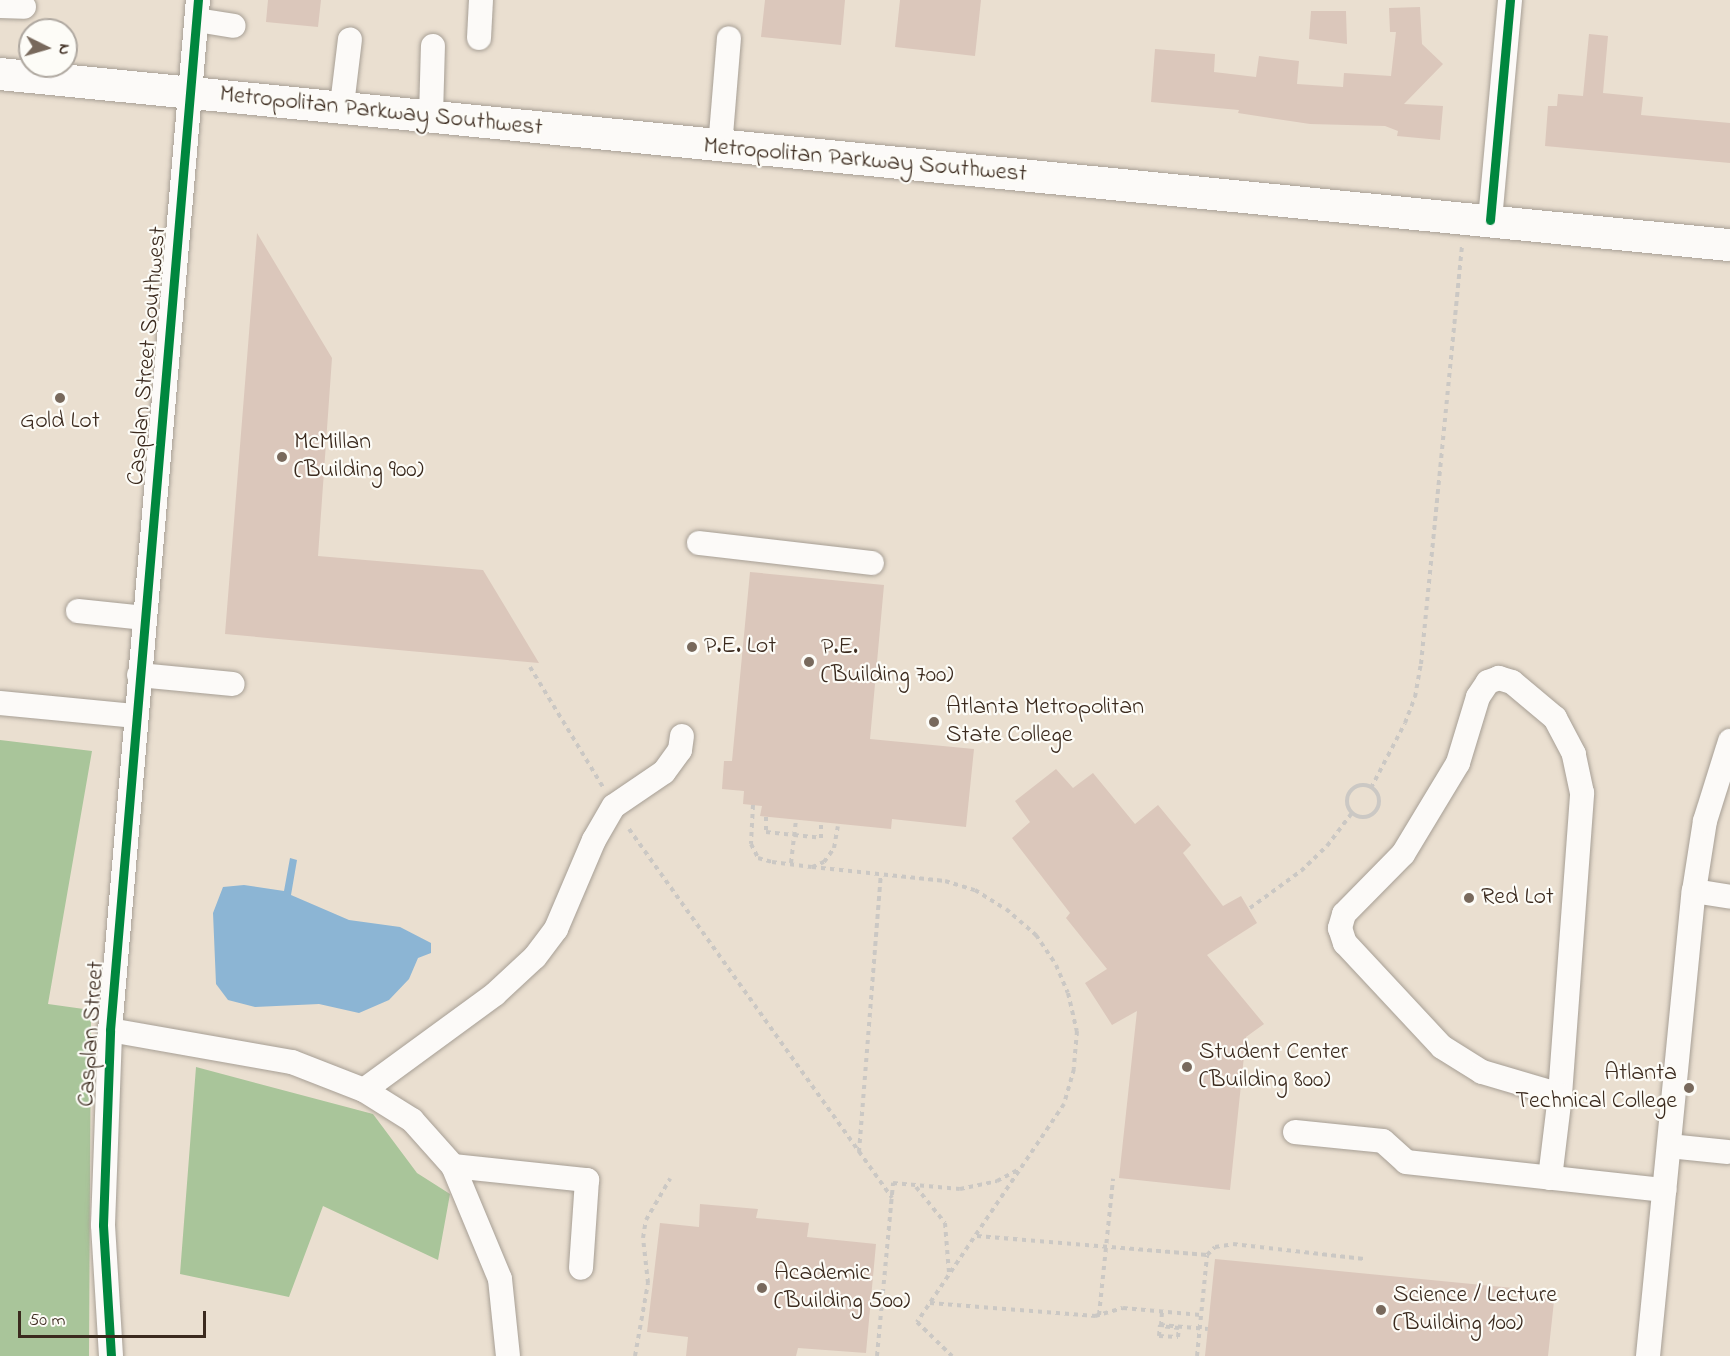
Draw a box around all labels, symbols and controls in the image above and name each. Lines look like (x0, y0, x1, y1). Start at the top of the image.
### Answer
north arrow (18, 18, 78, 78)
text: N (52, 43, 76, 56)
street label: Metropolitan Parkway Southwest (218, 81, 544, 143)
street label: Metropolitan Parkway Southwest (702, 133, 1028, 189)
street label: Casplan Street Southwest (122, 225, 174, 487)
marker: Gold Lot (53, 391, 67, 405)
place label: Gold Lot (20, 408, 100, 436)
place label: McMillan (Building 900) (294, 429, 424, 485)
marker: McMillan (Building 900) (275, 450, 289, 464)
place label: P.E. Lot (704, 633, 776, 661)
place label: P.E. (Building 700) (821, 634, 953, 690)
marker: P.E. Lot (685, 640, 699, 654)
marker: P.E. (Building 700) (802, 655, 816, 669)
place label: Atlanta Metropolitan State College (946, 694, 1144, 750)
marker: Atlanta Metropolitan State College (927, 715, 941, 729)
place label: Red Lot (1481, 884, 1554, 912)
marker: Red Lot (1462, 891, 1476, 905)
street label: Casplan Street (73, 960, 111, 1108)
place label: Student Center (Building 800) (1199, 1039, 1348, 1095)
marker: Student Center (Building 800) (1180, 1060, 1194, 1074)
place label: Atlanta Technical College (1515, 1060, 1677, 1116)
marker: Atlanta Technical College (1682, 1081, 1696, 1095)
place label: Academic (Building 500) (774, 1260, 910, 1316)
marker: Academic (Building 500) (755, 1281, 769, 1295)
place label: Science / Lecture (Building 100) (1393, 1282, 1557, 1338)
scale bar (21, 1299, 208, 1337)
marker: Science / Lecture (Building 100) (1374, 1303, 1388, 1317)
text: 50 m (29, 1308, 66, 1334)

